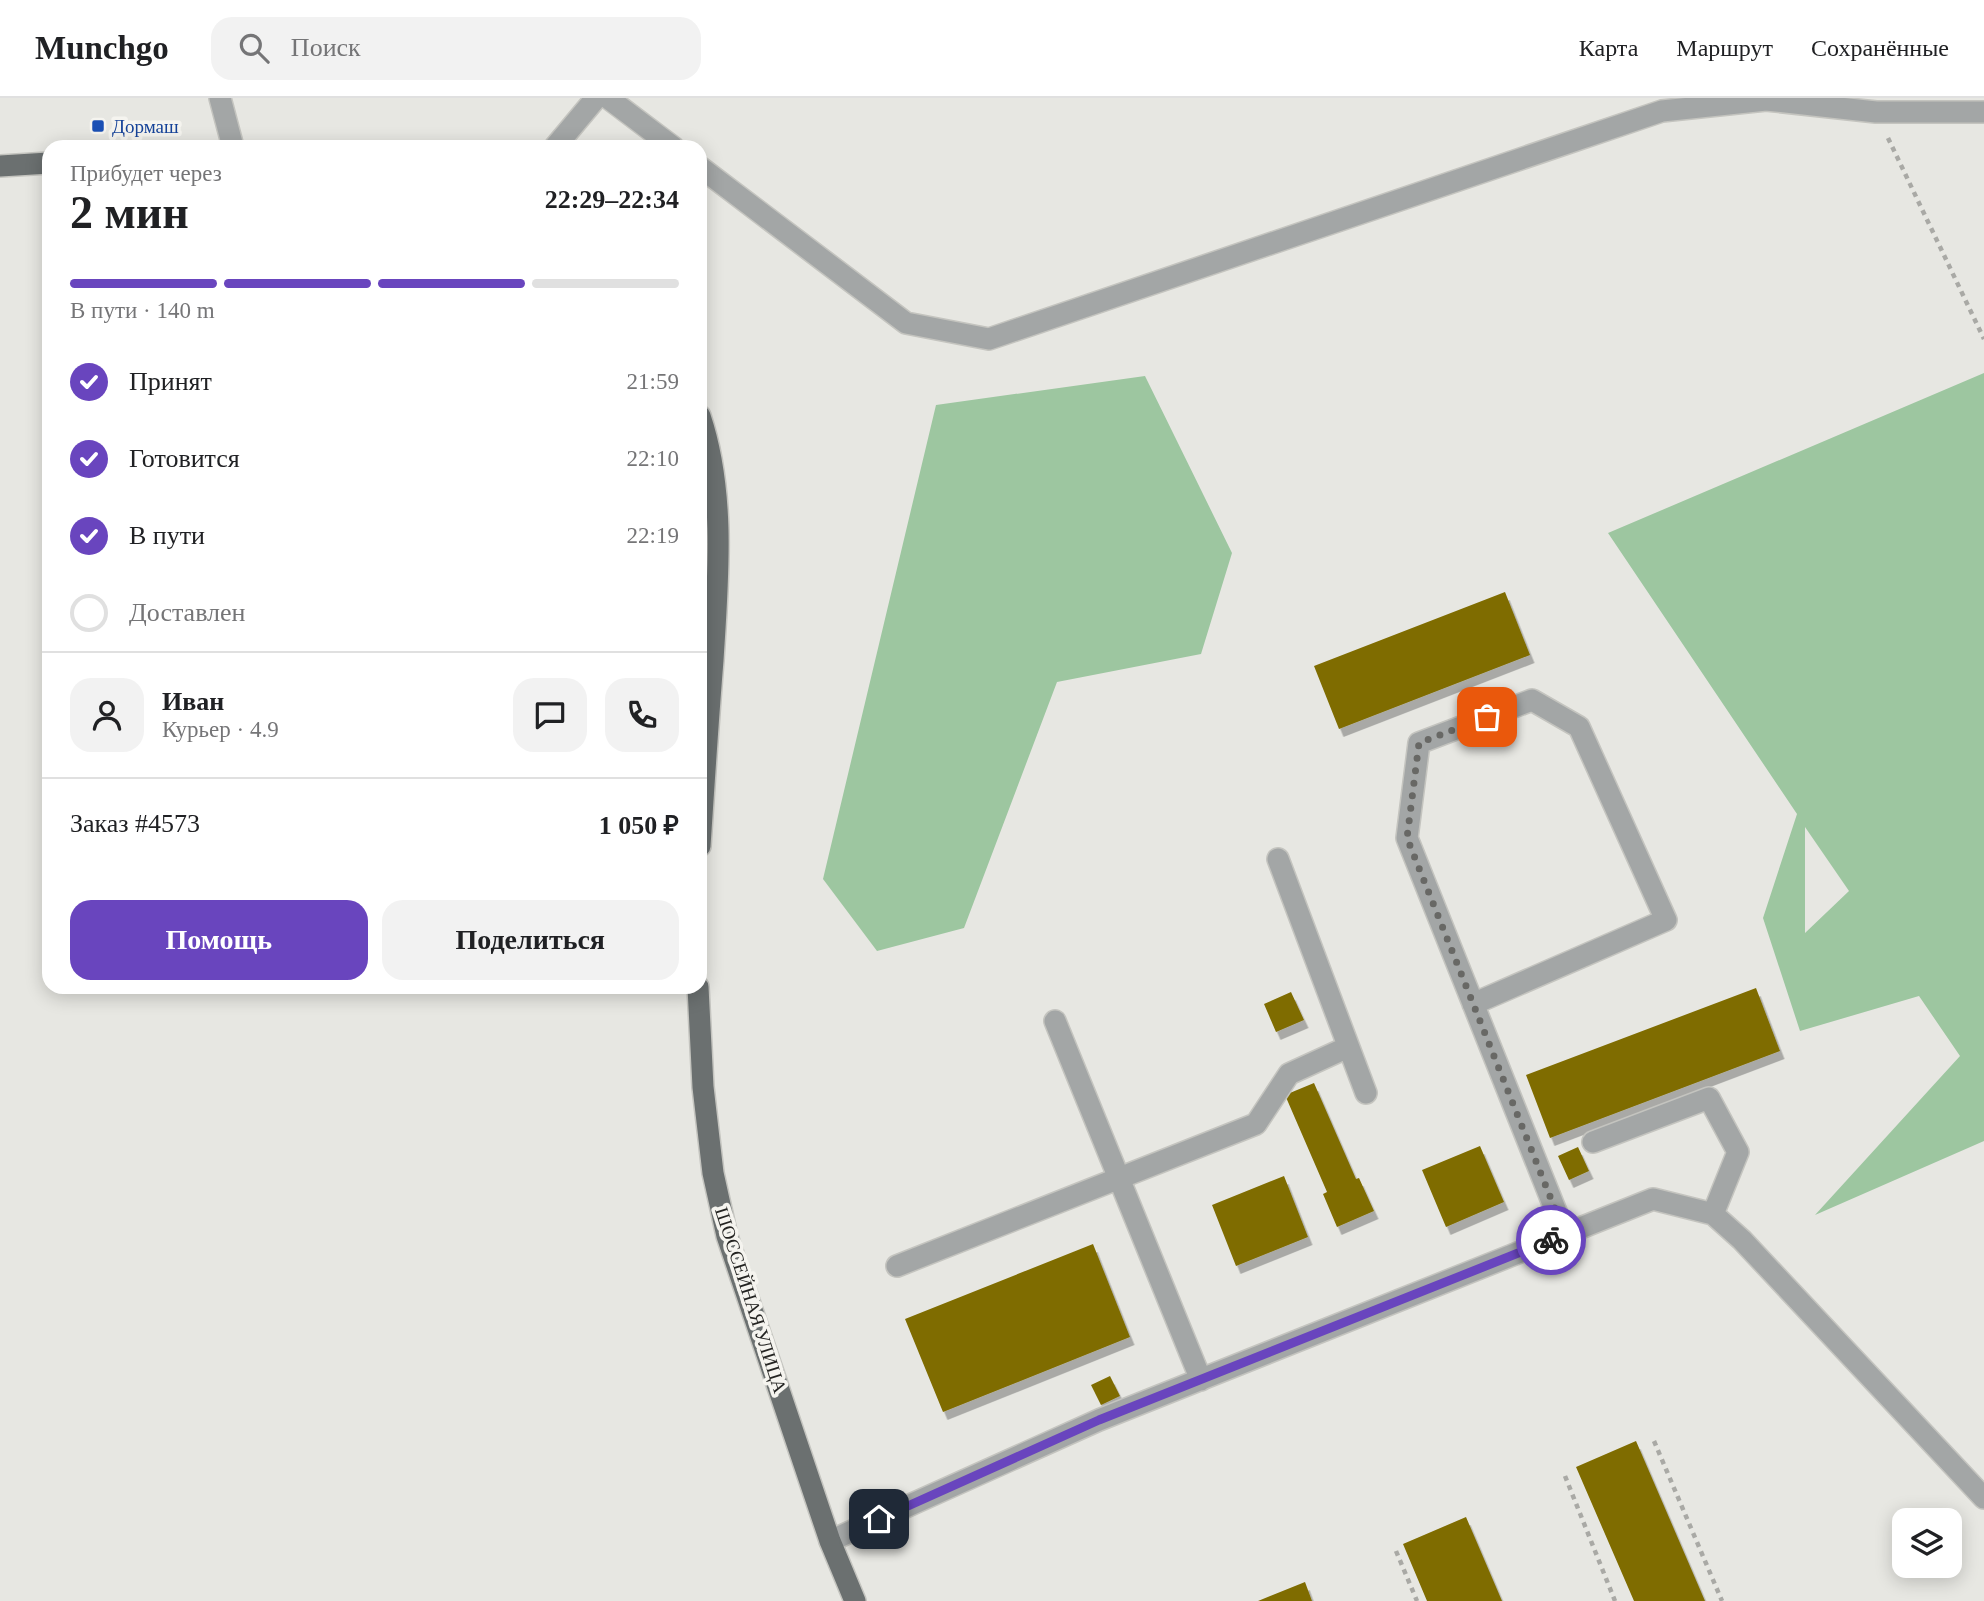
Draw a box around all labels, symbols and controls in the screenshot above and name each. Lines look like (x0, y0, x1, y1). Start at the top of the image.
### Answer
search box (211, 17, 701, 80)
icon: search (235, 29, 273, 67)
text: Munchgo (35, 30, 169, 66)
text: Поиск (291, 33, 361, 62)
text: Карта (1579, 35, 1638, 61)
text: Маршрут (1676, 35, 1773, 61)
text: Сохранённые (1811, 35, 1949, 61)
place label: Дормаш (112, 116, 179, 137)
marker: Дормаш (90, 118, 106, 134)
text: Прибудет через (70, 161, 222, 186)
text: 22:29–22:34 (545, 185, 679, 214)
text: 2 мин (70, 187, 189, 238)
text: В пути · 140 m (70, 298, 215, 323)
icon: check (70, 363, 108, 401)
text: Принят (129, 367, 212, 396)
text: 21:59 (627, 369, 679, 394)
icon: check (70, 440, 108, 478)
text: Готовится (129, 444, 240, 473)
text: 22:10 (627, 446, 679, 471)
icon: check (70, 517, 108, 555)
text: В пути (129, 521, 205, 550)
text: 22:19 (627, 523, 679, 548)
text: Доставлен (129, 598, 246, 627)
button: person (70, 678, 144, 752)
button: chat (513, 678, 587, 752)
button: phone (605, 678, 679, 752)
text: Иван (162, 687, 224, 716)
pin (1457, 687, 1517, 747)
icon: bag (1468, 698, 1506, 736)
text: Курьер · 4.9 (162, 717, 279, 742)
text: Заказ #4573 (70, 809, 200, 838)
text: 1 050 ₽ (599, 811, 679, 840)
button: Помощь (70, 900, 368, 980)
button: Поделиться (382, 900, 679, 980)
street label: ШОССЕЙНАЯ УЛИЦА (711, 1204, 791, 1396)
courier (1516, 1205, 1586, 1275)
icon: bike (1532, 1221, 1570, 1259)
pin (849, 1489, 909, 1549)
icon: home (860, 1500, 898, 1538)
map controls (1892, 1508, 1962, 1578)
button: layers (1892, 1508, 1962, 1578)

